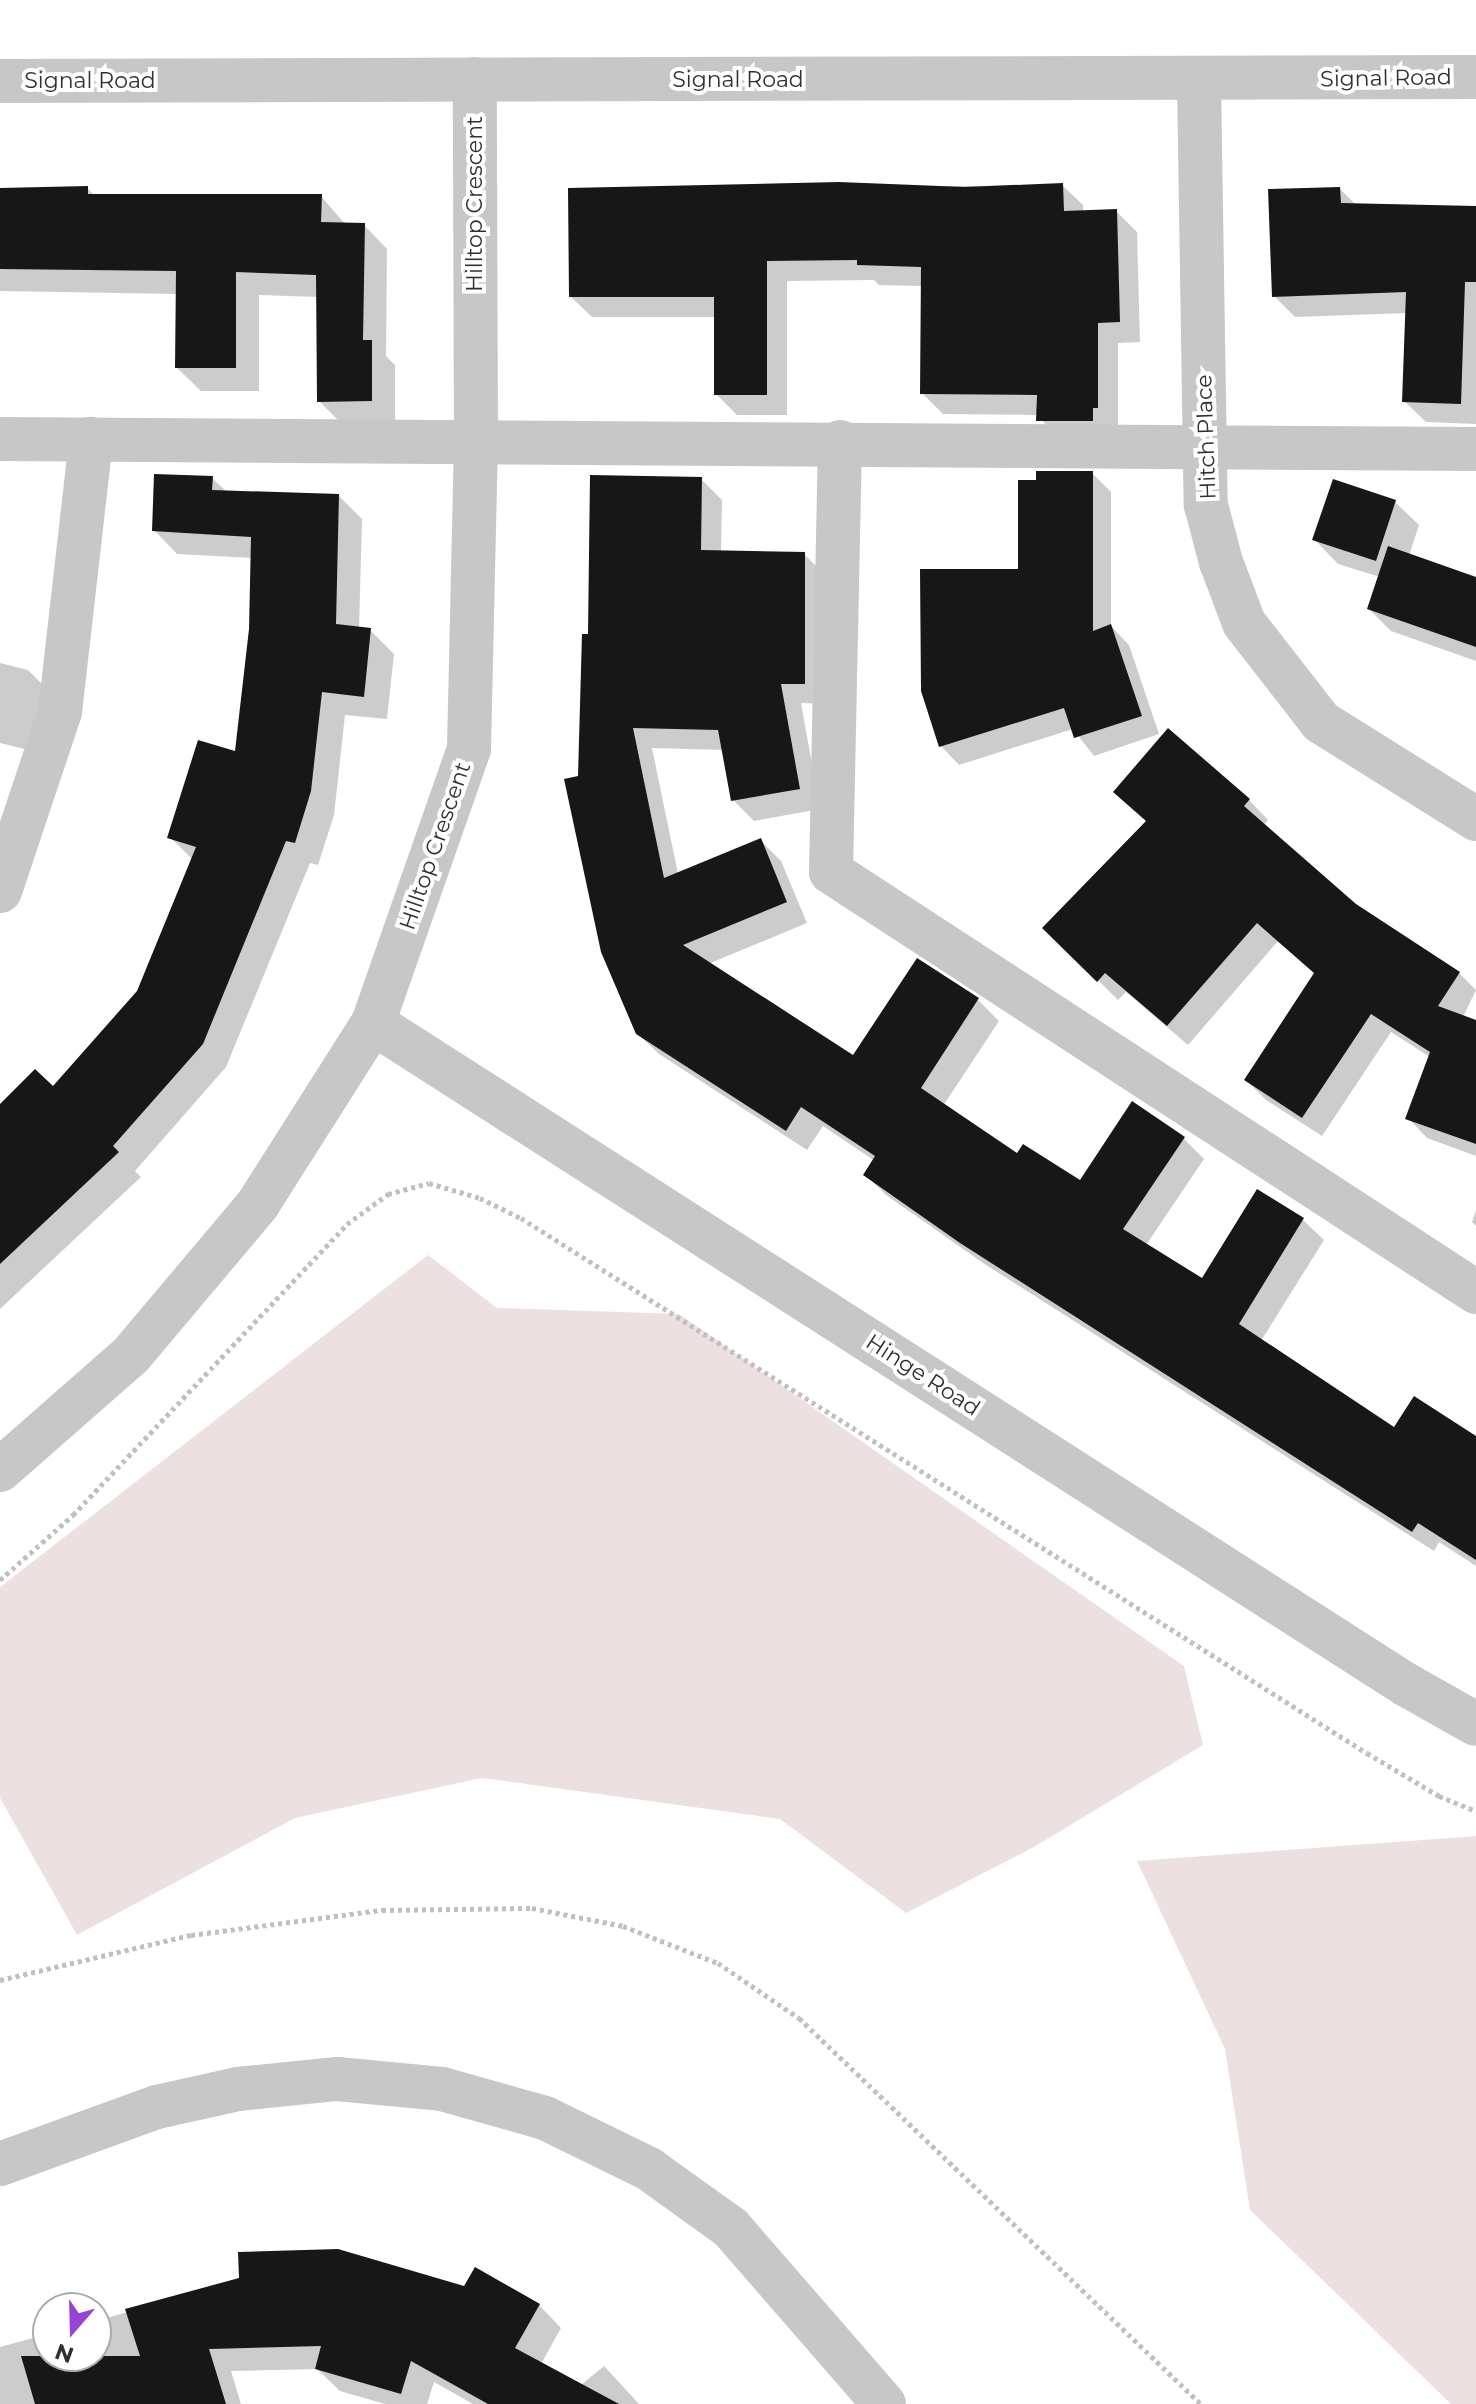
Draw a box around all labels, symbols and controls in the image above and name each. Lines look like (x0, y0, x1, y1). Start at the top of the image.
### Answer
street label: Signal Road (1320, 64, 1452, 92)
street label: Signal Road (672, 67, 804, 93)
street label: Signal Road (24, 68, 156, 94)
street label: Hilltop Crescent (462, 116, 488, 292)
street label: Hitch Place (1191, 374, 1221, 500)
street label: Hilltop Crescent (394, 759, 476, 933)
street label: Hinge Road (861, 1328, 985, 1422)
north arrow (32, 2292, 112, 2372)
text: N (51, 2337, 77, 2369)

